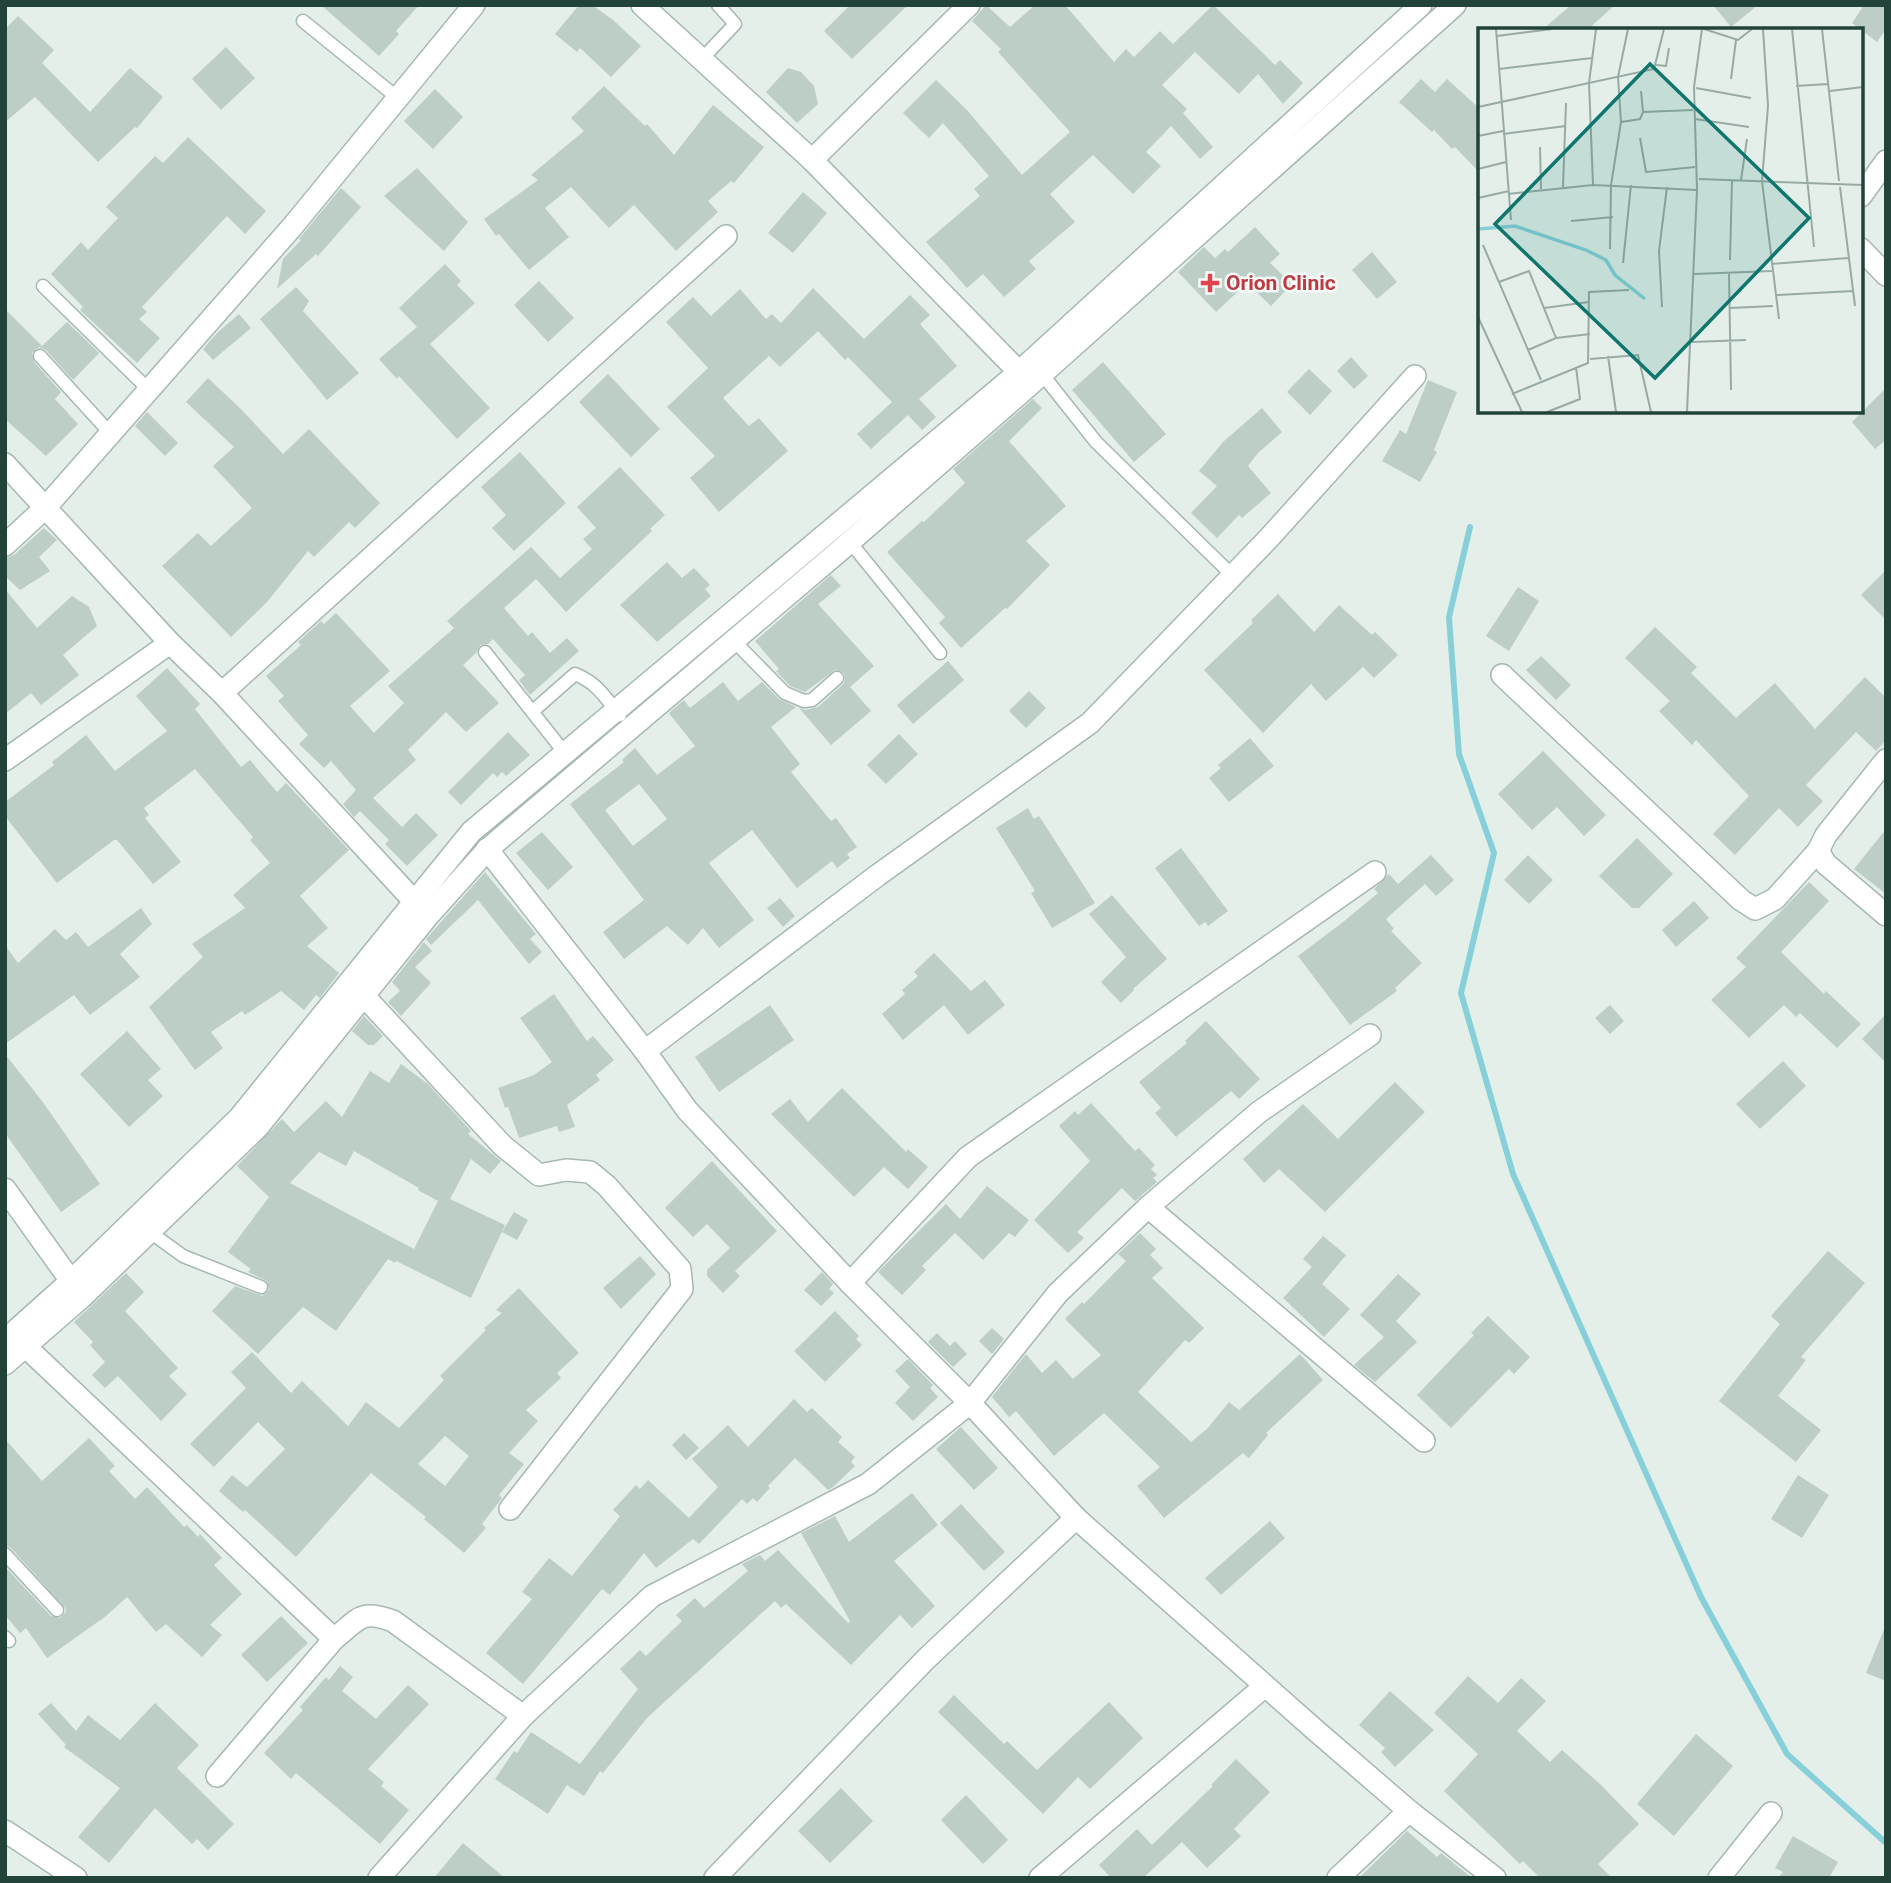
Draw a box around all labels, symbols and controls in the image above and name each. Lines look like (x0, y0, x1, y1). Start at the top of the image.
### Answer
inset map (1478, 28, 1863, 413)
place label: Orion Clinic (1226, 271, 1336, 295)
marker: Orion Clinic (1200, 273, 1220, 293)

